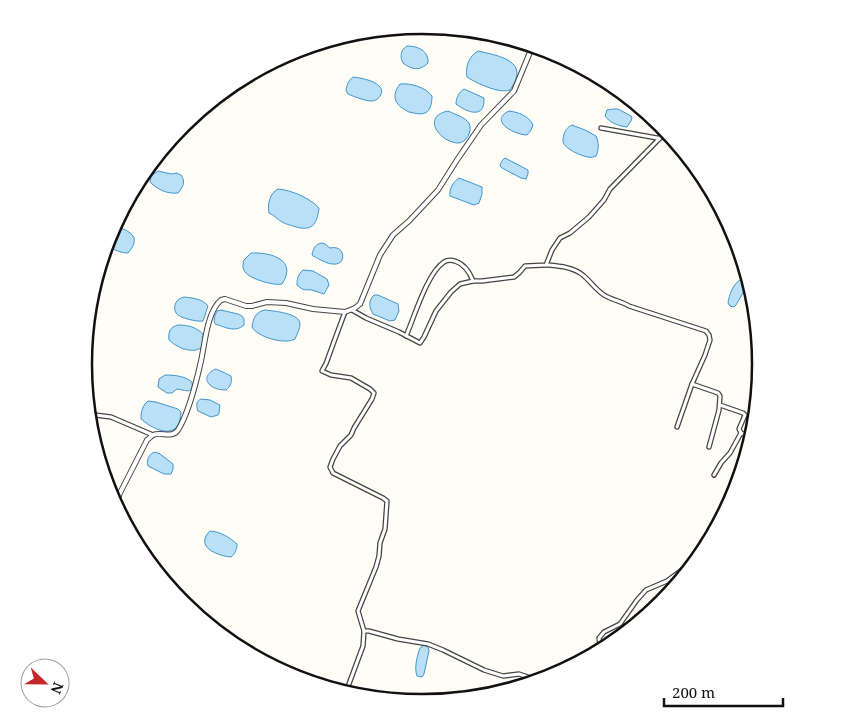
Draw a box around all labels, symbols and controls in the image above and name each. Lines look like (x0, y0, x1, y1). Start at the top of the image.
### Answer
north arrow (20, 658, 70, 708)
scale bar (664, 676, 783, 708)
text: N (47, 679, 68, 697)
text: 200 m (672, 682, 715, 702)

